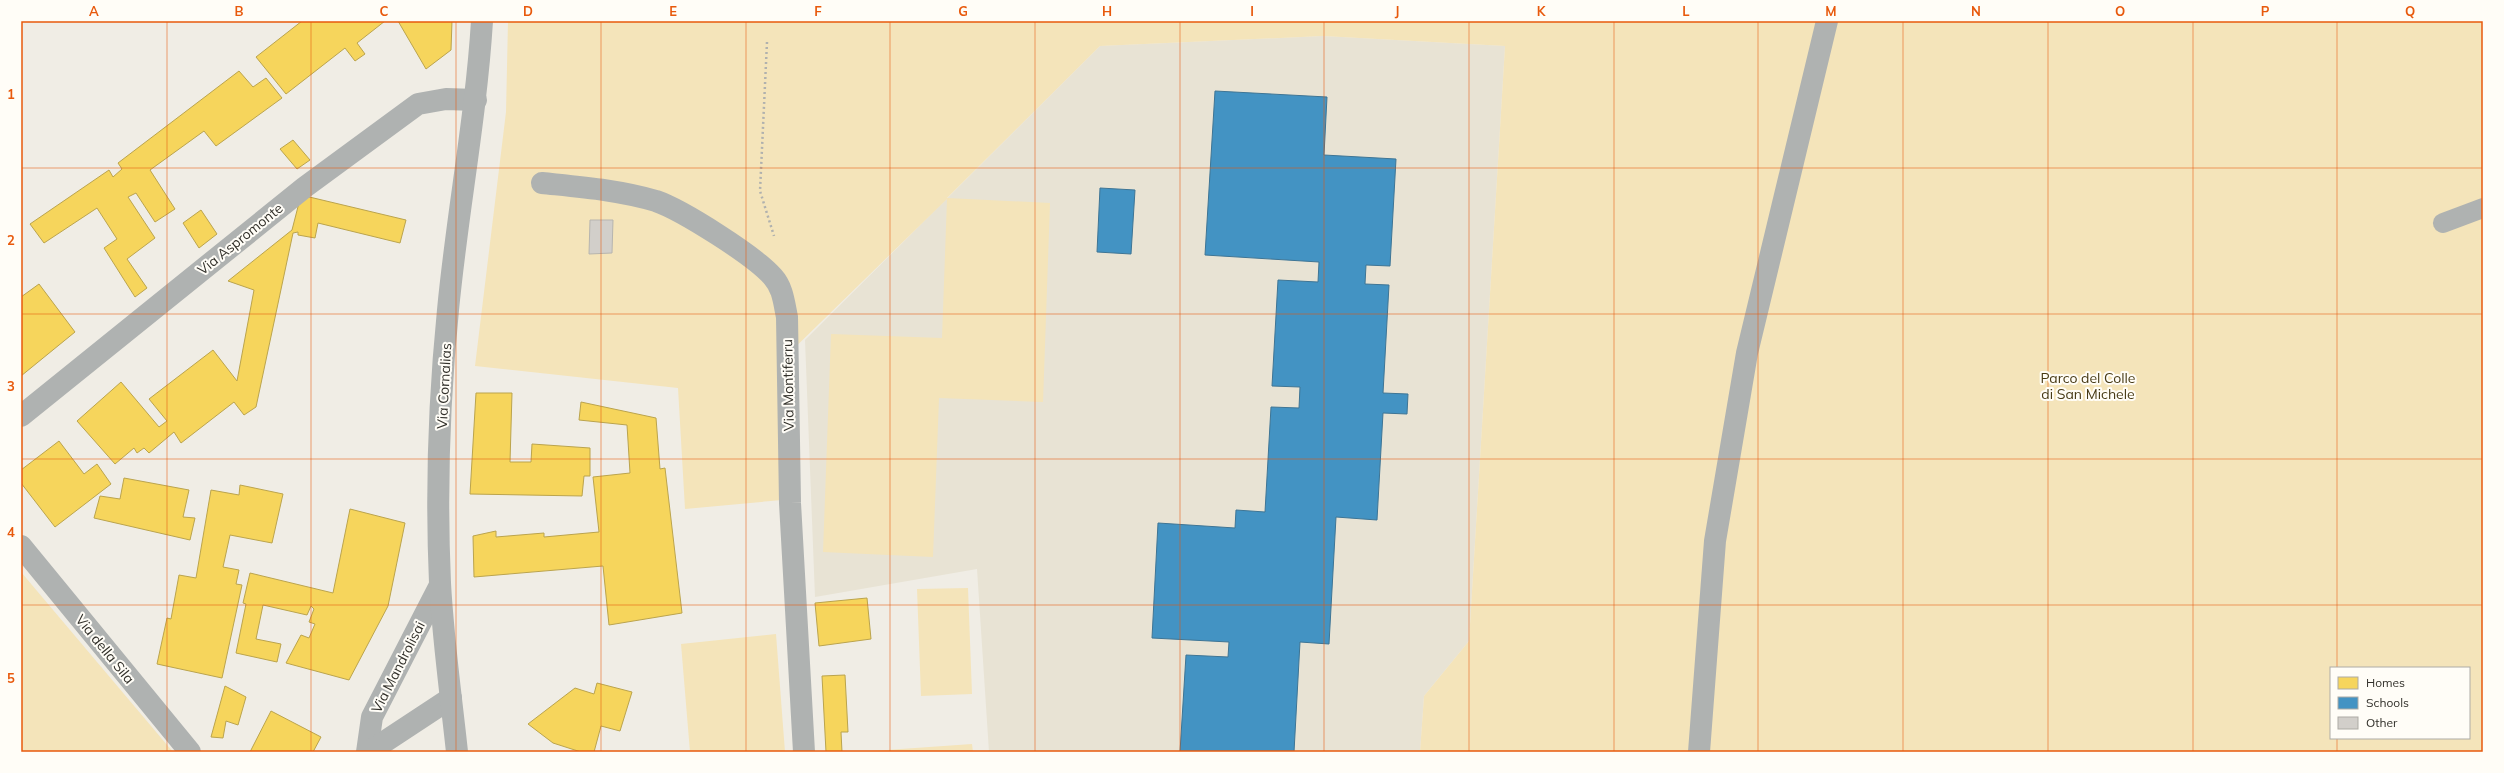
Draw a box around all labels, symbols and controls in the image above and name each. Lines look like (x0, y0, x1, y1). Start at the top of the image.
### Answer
text: A (89, 3, 99, 19)
text: B (235, 3, 244, 19)
text: C (380, 3, 389, 19)
text: D (523, 3, 533, 19)
text: E (669, 3, 677, 19)
text: F (814, 3, 822, 19)
text: G (958, 3, 968, 19)
text: H (1102, 3, 1112, 19)
text: I (1250, 3, 1254, 19)
text: J (1395, 3, 1399, 19)
text: K (1537, 3, 1547, 19)
text: L (1682, 3, 1690, 19)
text: M (1825, 3, 1837, 19)
text: N (1971, 3, 1981, 19)
text: O (2115, 3, 2125, 19)
text: P (2261, 3, 2270, 19)
text: Q (2405, 3, 2415, 19)
text: 1 (7, 86, 15, 102)
street label: Via Aspromonte (194, 199, 286, 279)
text: 2 (7, 232, 15, 248)
street label: Via Montiferru (778, 339, 798, 431)
street label: Via Cornalias (433, 343, 455, 429)
park label: Parco del Colle di San Michele (2041, 369, 2135, 403)
text: 3 (7, 378, 15, 394)
text: 4 (7, 524, 15, 540)
street label: Via della Sila (72, 611, 138, 687)
street label: Via Mandrolisai (367, 618, 429, 716)
legend (2330, 667, 2470, 739)
text: 5 (7, 670, 15, 686)
text: Homes (2366, 675, 2405, 690)
text: Schools (2366, 695, 2409, 710)
text: Other (2366, 715, 2398, 730)

